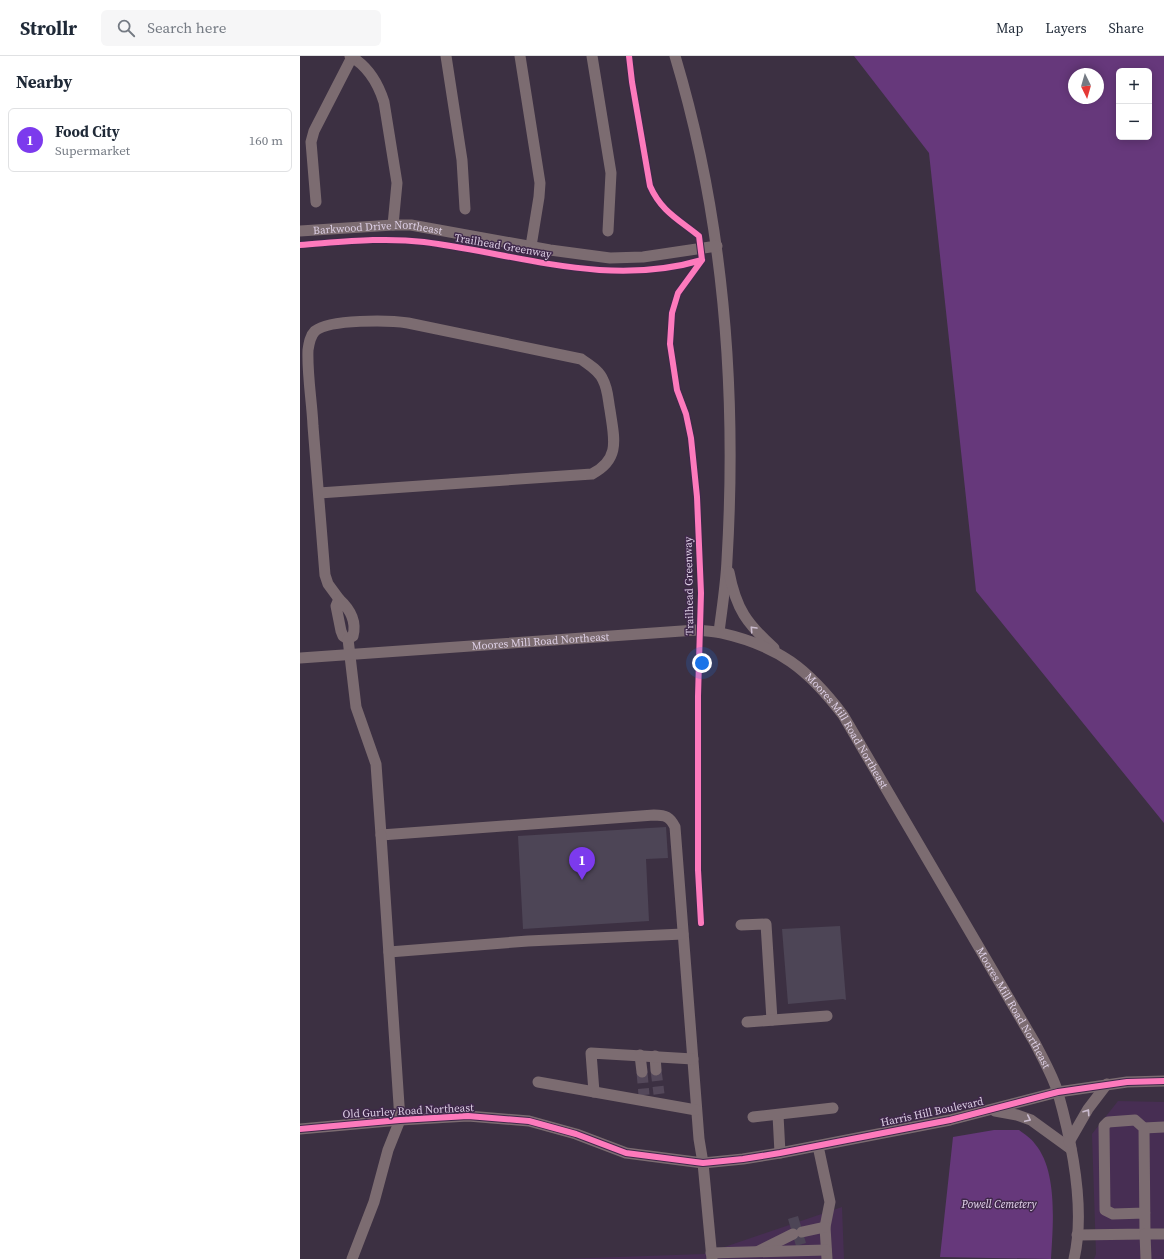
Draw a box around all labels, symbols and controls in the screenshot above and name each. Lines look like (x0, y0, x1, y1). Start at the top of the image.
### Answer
search box (101, 10, 381, 46)
text: Strollr (20, 15, 77, 41)
icon: search (115, 17, 137, 39)
text: Search here (147, 17, 226, 38)
text: Map (996, 18, 1023, 38)
text: Layers (1045, 18, 1087, 38)
text: Share (1109, 18, 1144, 38)
north arrow (1068, 68, 1104, 104)
map controls (1116, 68, 1152, 140)
button: + (1116, 68, 1152, 104)
text: Nearby (16, 70, 72, 94)
button: − (1116, 104, 1152, 140)
text: Food City (55, 121, 120, 142)
text: 1 (26, 132, 34, 149)
text: 160 m (249, 132, 283, 149)
text: Supermarket (55, 142, 130, 159)
street label: Barkwood Drive Northeast (313, 217, 444, 238)
street label: Trailhead Greenway (453, 230, 553, 262)
street label: Trailhead Greenway (681, 536, 697, 635)
one-way arrow (751, 626, 758, 633)
street label: Moores Mill Road Northeast (471, 629, 610, 653)
your location (692, 653, 712, 673)
street label: Moores Mill Road Northeast (802, 669, 892, 792)
pin: 1 (569, 847, 595, 880)
street label: Moores Mill Road Northeast (973, 944, 1055, 1071)
street label: Harris Hill Boulevard (879, 1094, 986, 1130)
street label: Old Gurley Road Northeast (342, 1100, 474, 1122)
one-way arrow (1082, 1109, 1089, 1116)
one-way arrow (1023, 1114, 1031, 1122)
park label: Powell Cemetery (961, 1197, 1037, 1212)

